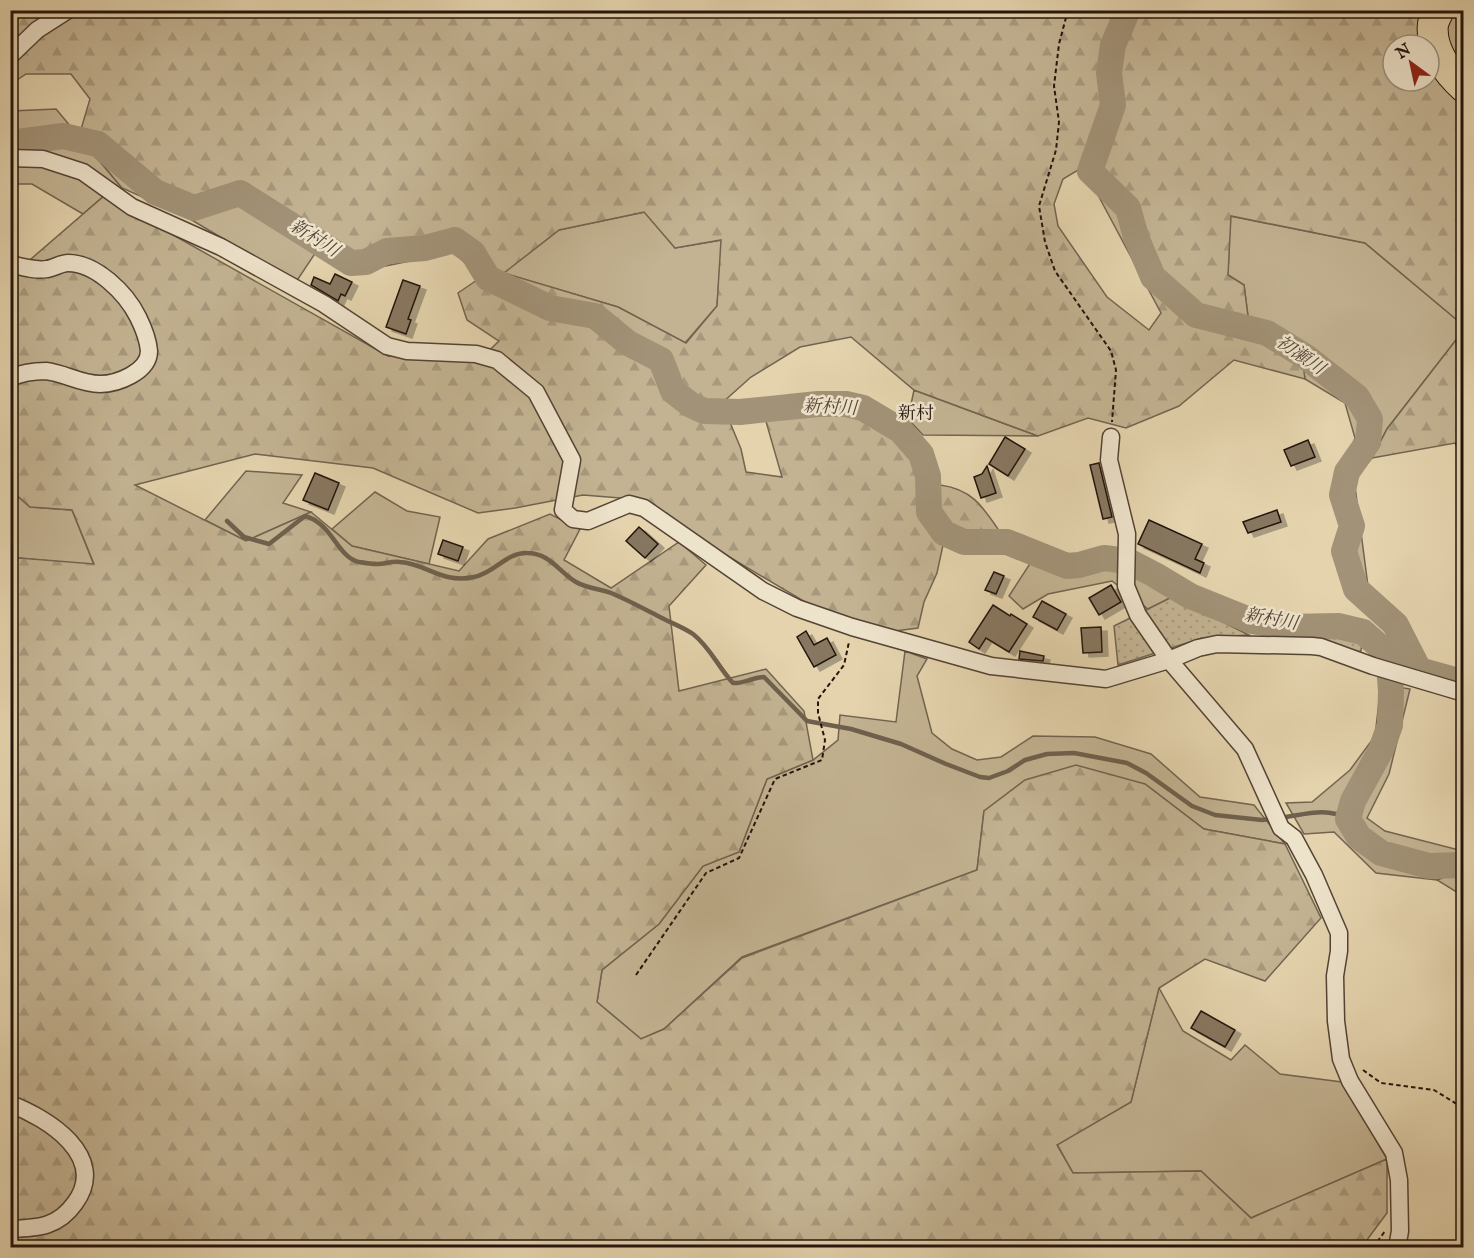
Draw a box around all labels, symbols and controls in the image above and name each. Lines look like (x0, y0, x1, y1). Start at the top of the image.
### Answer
north arrow (1381, 33, 1441, 93)
text: N (1392, 40, 1415, 65)
water label: 新村川 (285, 215, 345, 264)
water label: 初瀬川 (1271, 331, 1330, 382)
water label: 新村川 (802, 395, 860, 421)
district label: 新村 (898, 403, 934, 426)
water label: 新村川 (1242, 604, 1302, 636)

